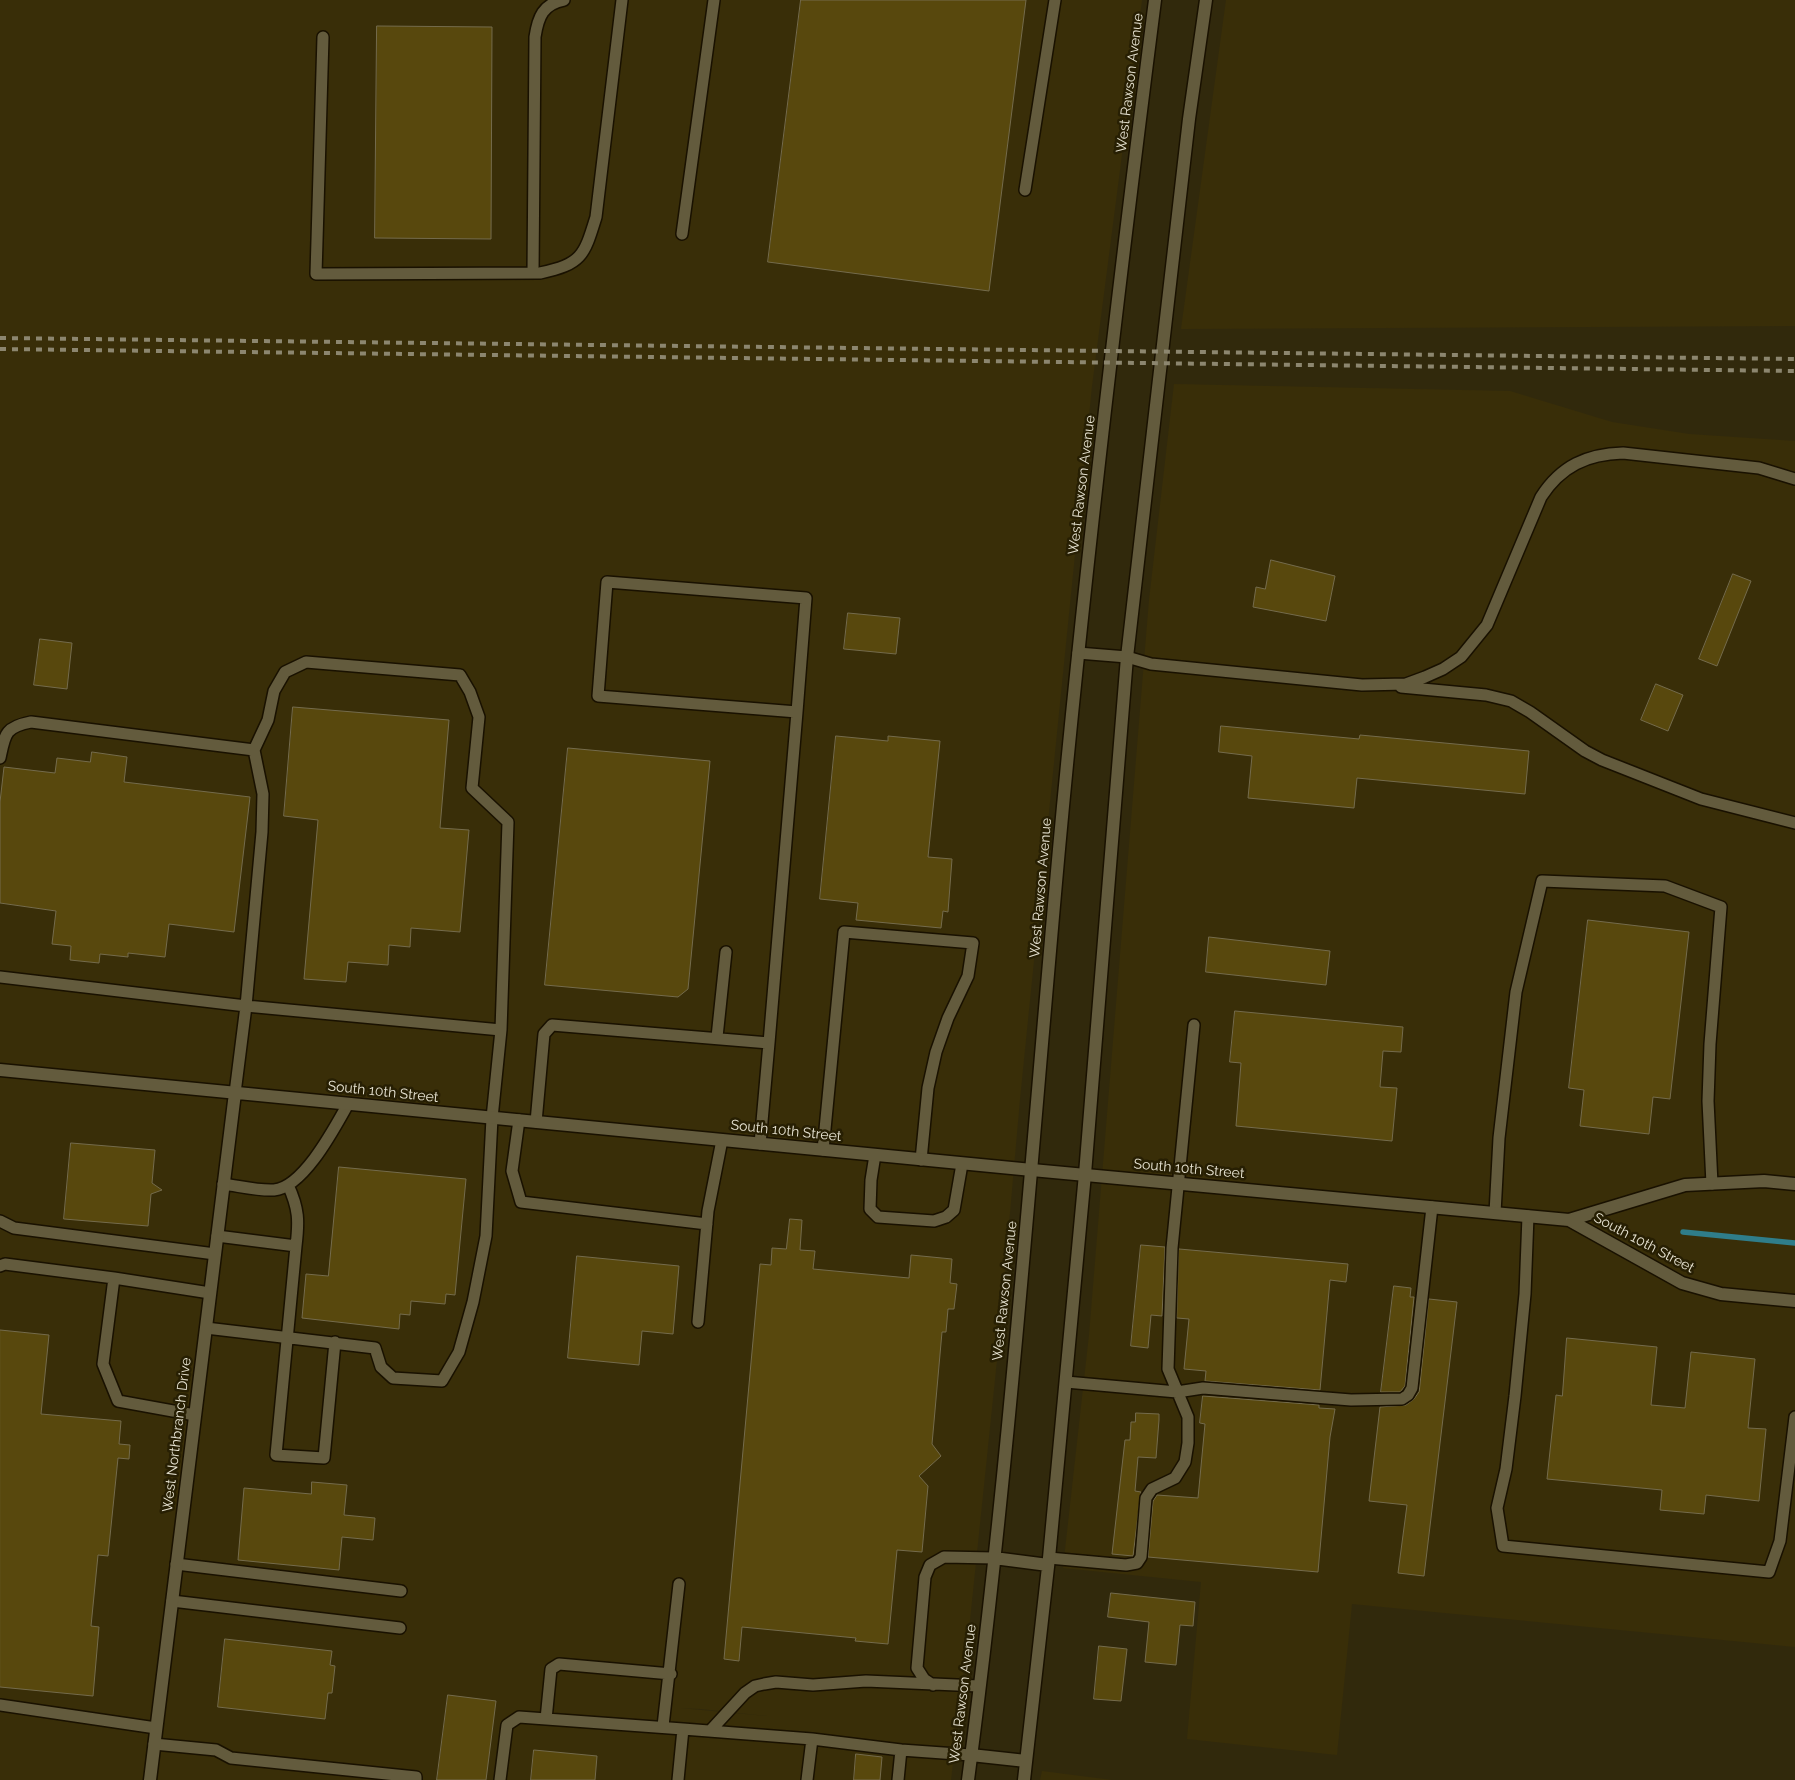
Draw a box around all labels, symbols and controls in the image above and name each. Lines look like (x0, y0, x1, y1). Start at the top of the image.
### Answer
street label: West Rawson Avenue (1113, 12, 1147, 154)
street label: West Rawson Avenue (1065, 414, 1099, 556)
street label: West Rawson Avenue (1027, 817, 1055, 959)
street label: South 10th Street (327, 1078, 439, 1106)
street label: South 10th Street (730, 1117, 842, 1145)
street label: South 10th Street (1133, 1156, 1245, 1182)
street label: South 10th Street (1591, 1209, 1697, 1277)
street label: West Rawson Avenue (989, 1220, 1021, 1362)
street label: West Northbranch Drive (159, 1357, 195, 1513)
street label: West Rawson Avenue (946, 1623, 980, 1765)

